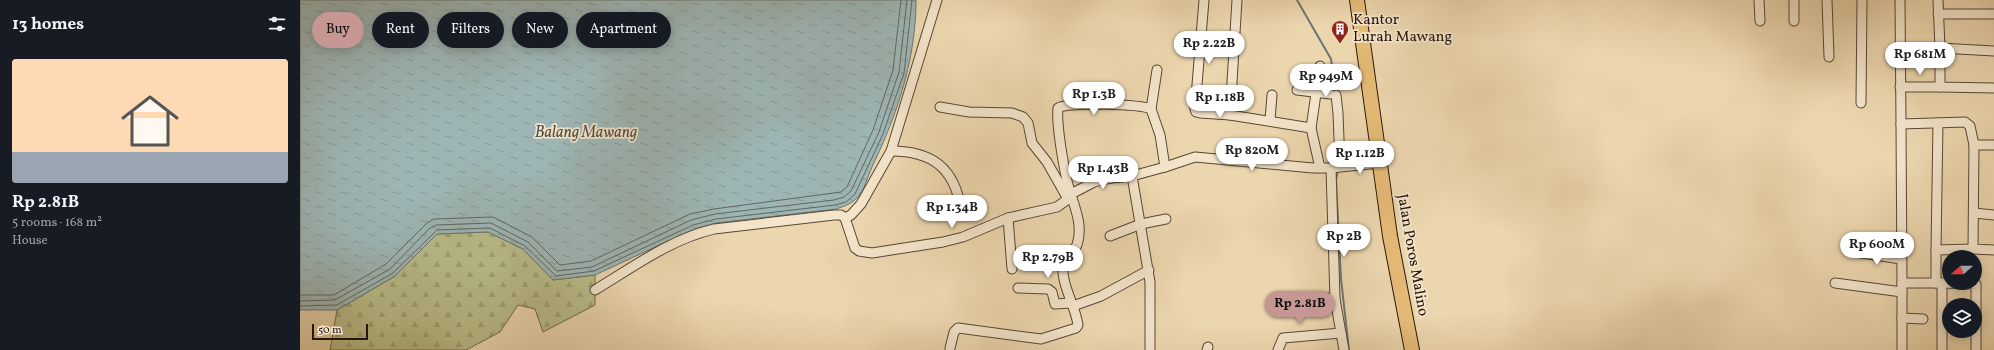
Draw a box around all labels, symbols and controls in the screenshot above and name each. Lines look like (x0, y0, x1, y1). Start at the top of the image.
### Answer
place label: Kantor Lurah Mawang (1353, 10, 1453, 48)
chip: Buy (312, 12, 364, 48)
chip: Rent (372, 12, 429, 48)
chip: Filters (437, 12, 504, 48)
chip: New (512, 12, 568, 48)
chip: Apartment (576, 12, 671, 48)
text: 13 homes (12, 13, 84, 36)
icon: filters (266, 13, 288, 35)
building icon: Kantor Lurah Mawang (1330, 19, 1350, 44)
pin: Rp 2.22B (1168, 31, 1250, 65)
text: Rp 2.22B (1183, 35, 1235, 53)
pin: Rp 681M (1883, 42, 1957, 76)
text: Rp 681M (1894, 46, 1946, 64)
pin: Rp 949M (1289, 64, 1363, 98)
text: Rp 949M (1299, 68, 1353, 86)
pin: Rp 1.3B (1057, 82, 1131, 116)
icon: home (114, 85, 186, 157)
pin: Rp 1.18B (1179, 85, 1261, 119)
text: Rp 1.3B (1072, 86, 1116, 104)
text: Rp 1.18B (1195, 89, 1245, 107)
water label: Balang Mawang (535, 122, 637, 144)
pin: Rp 820M (1215, 138, 1289, 172)
pin: Rp 1.12B (1319, 141, 1401, 175)
text: Rp 820M (1225, 142, 1279, 160)
text: Rp 1.12B (1335, 145, 1385, 163)
pin: Rp 1.43B (1062, 156, 1144, 190)
text: Rp 1.43B (1077, 160, 1129, 178)
text: Rp 2.81B (12, 191, 79, 214)
street label: Jalan Poros Malino (1391, 192, 1433, 318)
pin: Rp 1.34B (911, 195, 993, 229)
text: Rp 1.34B (926, 199, 978, 217)
text: 5 rooms · 168 m² (12, 214, 102, 232)
pin: Rp 2B (1316, 224, 1372, 258)
text: Rp 2B (1326, 228, 1362, 246)
text: House (12, 232, 48, 250)
pin: Rp 600M (1840, 232, 1914, 266)
text: Rp 600M (1849, 236, 1905, 254)
pin: Rp 2.79B (1007, 245, 1089, 279)
text: Rp 2.79B (1022, 249, 1074, 267)
north arrow (1942, 250, 1982, 290)
map controls (1942, 250, 1982, 338)
pin: Rp 2.81B (1259, 291, 1341, 325)
text: Rp 2.81B (1274, 295, 1326, 313)
button: layers (1942, 298, 1982, 338)
scale bar (312, 322, 368, 341)
text: 50 m (318, 323, 342, 338)

